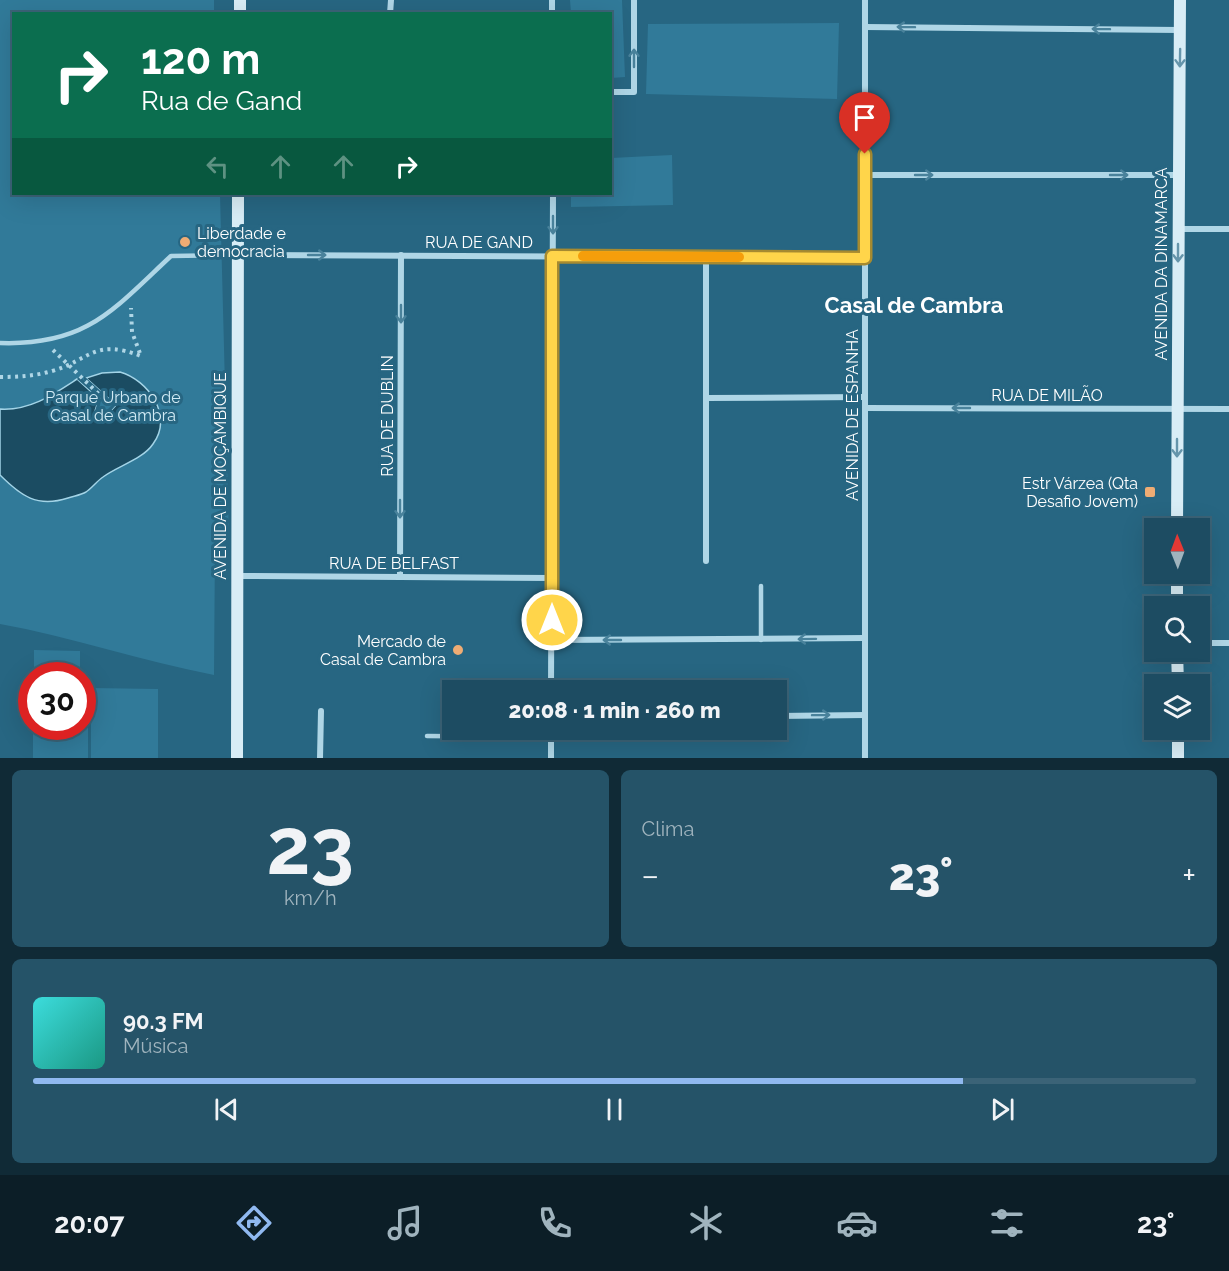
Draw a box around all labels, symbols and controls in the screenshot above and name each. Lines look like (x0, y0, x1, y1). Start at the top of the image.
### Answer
one-way arrow (896, 21, 916, 33)
one-way arrow (1091, 24, 1111, 35)
text: 120 m (141, 35, 260, 84)
icon: right (42, 36, 120, 114)
one-way arrow (628, 48, 640, 68)
one-way arrow (1174, 48, 1186, 68)
text: Rua de Gand (141, 85, 302, 116)
pin (839, 92, 890, 154)
icon: arrive (848, 101, 881, 134)
icon: left (201, 150, 234, 183)
icon: ahead (264, 150, 297, 183)
icon: ahead (327, 150, 360, 183)
icon: right (390, 150, 423, 183)
street label: AVENIDA DA DINAMARCA (1152, 167, 1171, 361)
one-way arrow (913, 169, 933, 181)
one-way arrow (1108, 169, 1128, 181)
one-way arrow (547, 214, 559, 234)
place label: Liberdade e democracia (197, 224, 286, 261)
street label: RUA DE GAND (425, 233, 533, 252)
marker: Liberdade e democracia (178, 235, 192, 249)
one-way arrow (1172, 243, 1184, 263)
one-way arrow (307, 249, 327, 261)
district label: Casal de Cambra (825, 292, 1003, 318)
one-way arrow (395, 303, 407, 323)
street label: AVENIDA DE ESPANHA (843, 329, 862, 501)
street label: RUA DE DUBLIN (378, 355, 397, 477)
street label: AVENIDA DE MOÇAMBIQUE (211, 372, 230, 580)
street label: RUA DE MILÃO (991, 385, 1103, 405)
park label: Parque Urbano de Casal de Cambra (45, 388, 181, 425)
one-way arrow (951, 403, 971, 414)
one-way arrow (1171, 438, 1183, 458)
place label: Estr Várzea (Qta Desafio Jovem) (1022, 474, 1138, 511)
marker: Estr Várzea (Qta Desafio Jovem) (1143, 485, 1157, 499)
one-way arrow (394, 498, 406, 518)
north arrow (1144, 518, 1210, 584)
map controls (1144, 518, 1210, 740)
street label: RUA DE BELFAST (329, 554, 459, 573)
position arrow (520, 588, 584, 652)
button: search (1144, 596, 1210, 662)
place label: Mercado de Casal de Cambra (320, 632, 446, 669)
one-way arrow (797, 633, 817, 645)
one-way arrow (602, 634, 622, 646)
marker: Mercado de Casal de Cambra (451, 643, 465, 657)
speed limit sign: 30 (18, 662, 96, 740)
button: layers (1144, 674, 1210, 740)
text: 20:08 · 1 min · 260 m (508, 697, 721, 723)
one-way arrow (811, 710, 831, 721)
text: 23 (266, 801, 354, 892)
text: Clima (642, 817, 694, 841)
text: 23° (889, 848, 953, 901)
text: − (642, 856, 659, 895)
text: + (1182, 856, 1196, 895)
text: km/h (284, 886, 337, 910)
text: 90.3 FM (123, 1008, 204, 1034)
text: Música (123, 1034, 188, 1058)
icon: previous (210, 1093, 243, 1126)
icon: pause (598, 1093, 631, 1126)
icon: next (986, 1093, 1019, 1126)
icon: directions (233, 1202, 275, 1244)
icon: music (384, 1202, 426, 1244)
icon: phone (534, 1202, 576, 1244)
icon: climate (685, 1202, 727, 1244)
icon: car (836, 1202, 878, 1244)
icon: filters (986, 1202, 1028, 1244)
text: 20:07 (54, 1208, 125, 1239)
text: 23° (1137, 1208, 1175, 1239)

